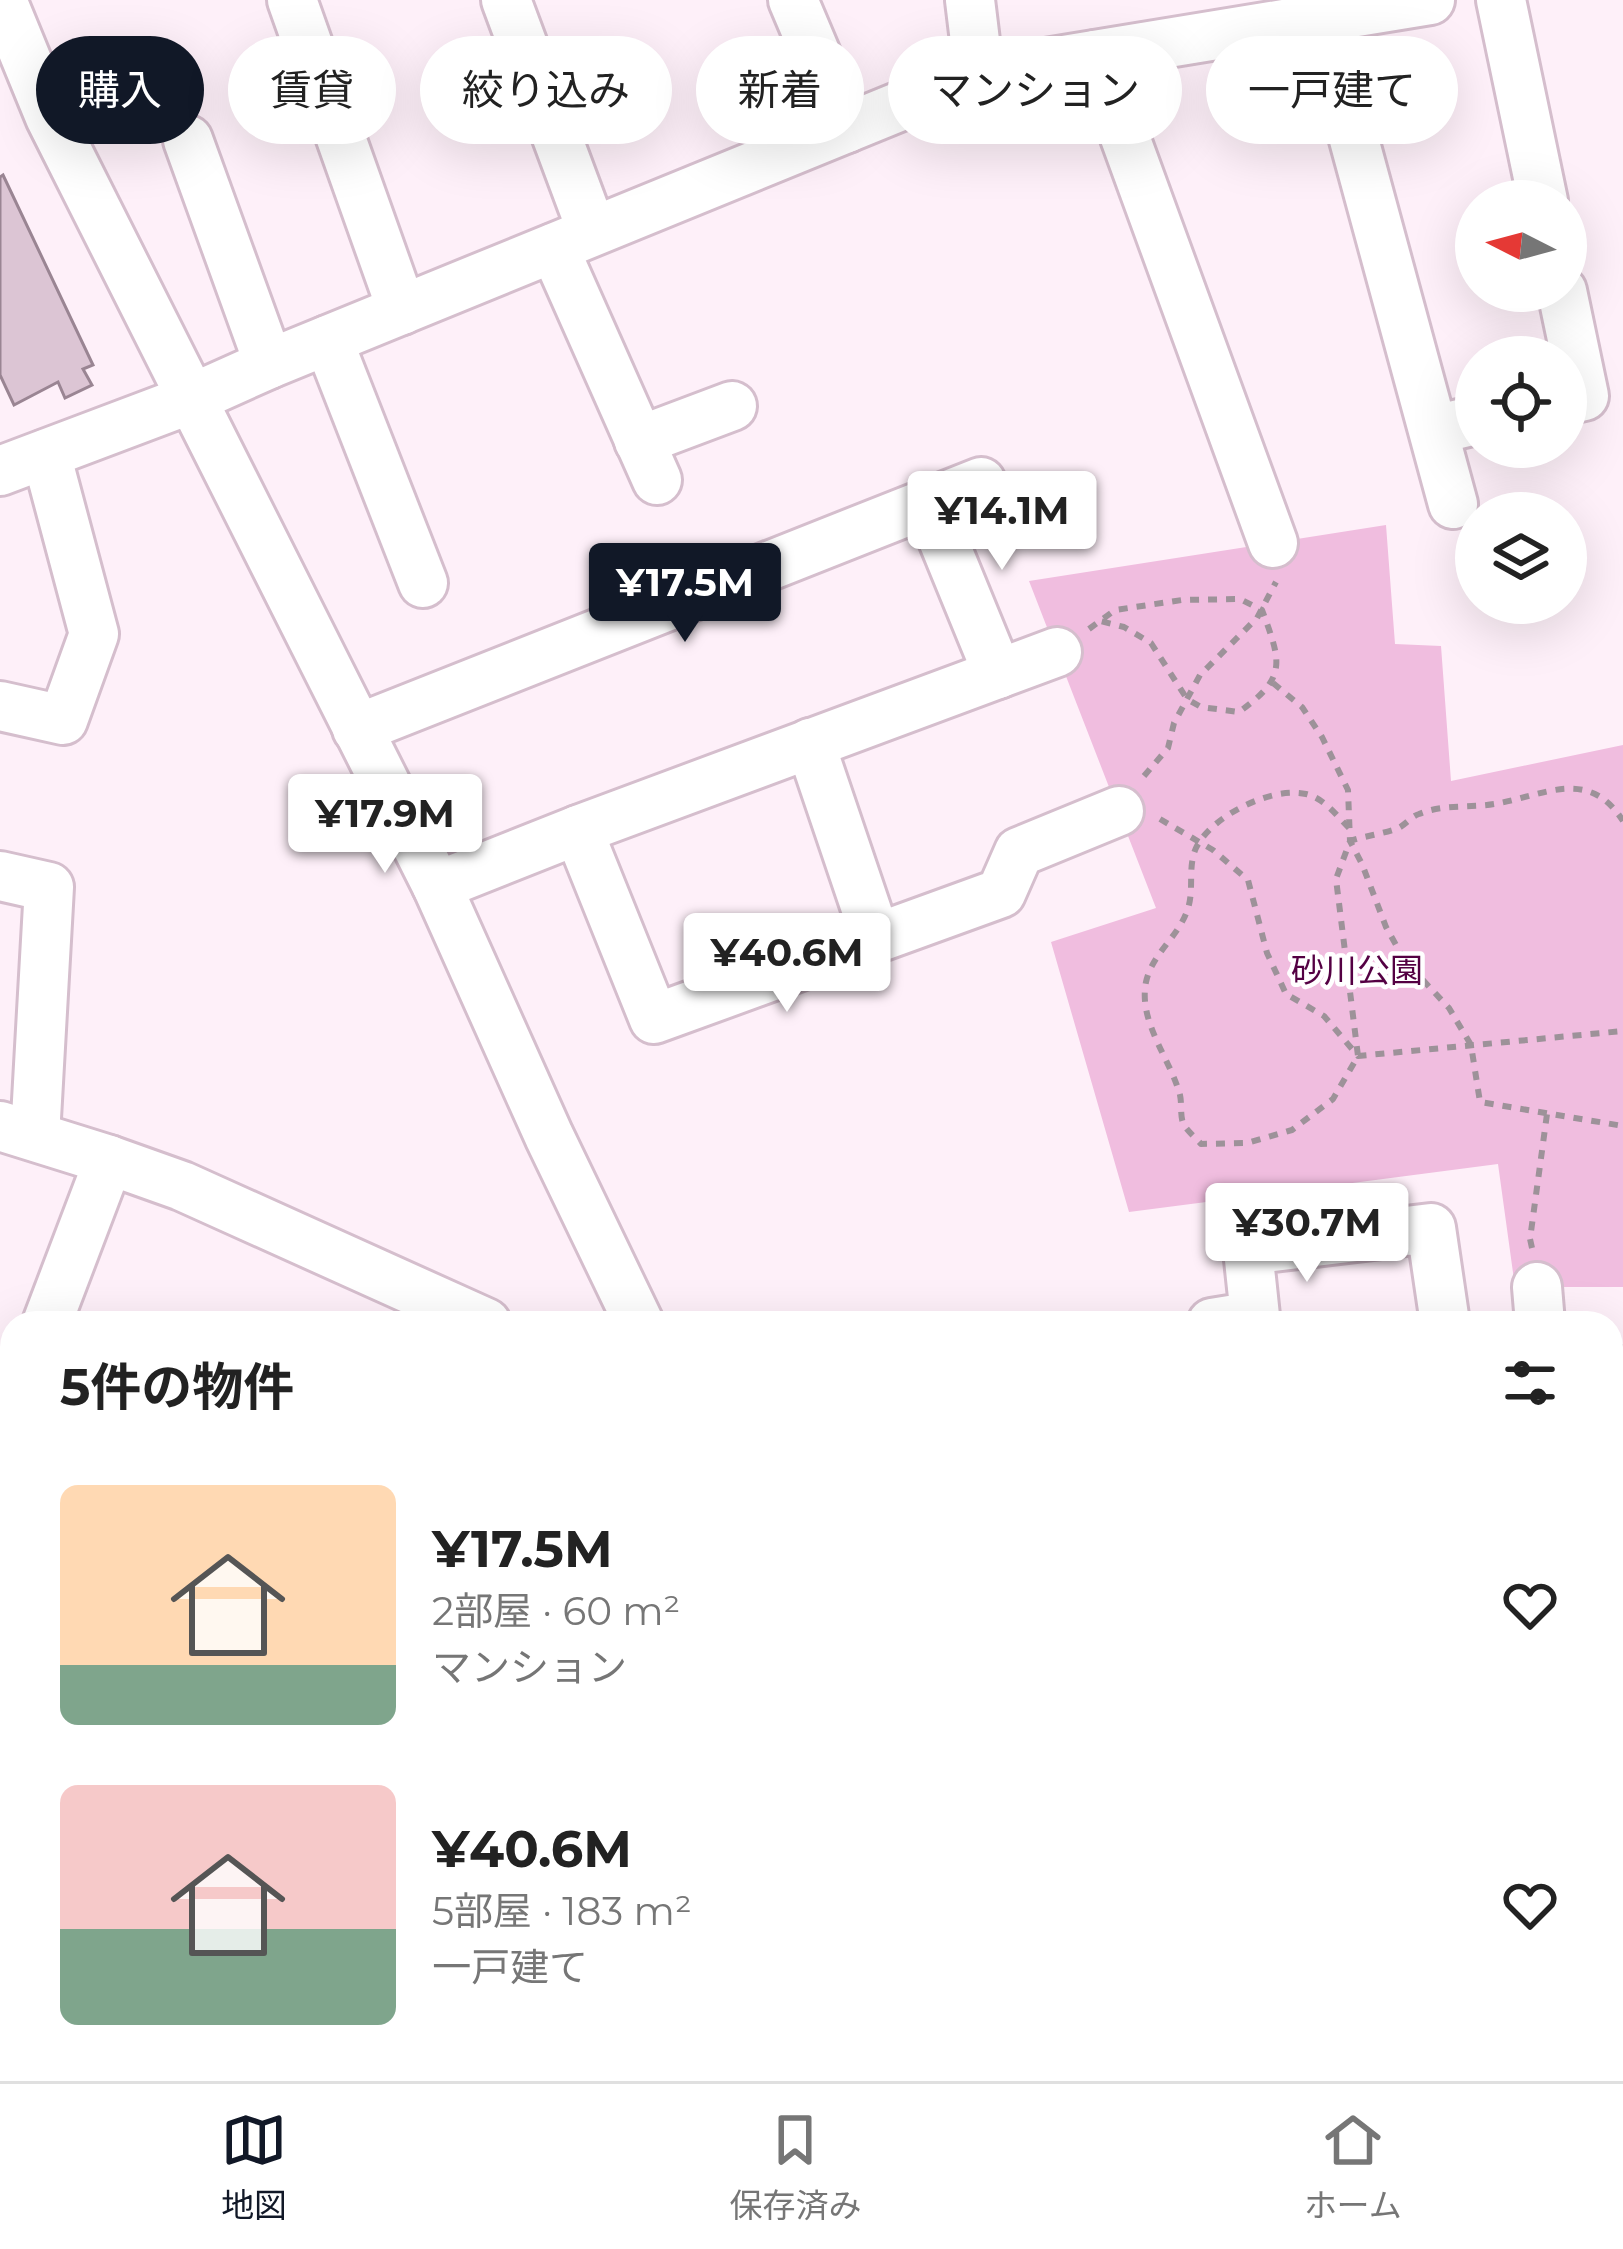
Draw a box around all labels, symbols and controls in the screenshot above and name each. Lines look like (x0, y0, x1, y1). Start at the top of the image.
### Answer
chip: 購入 (36, 36, 204, 144)
chip: 賃貸 (228, 36, 396, 144)
chip: 絞り込み (420, 36, 672, 144)
chip: 新着 (696, 36, 864, 144)
chip: マンション (888, 36, 1182, 144)
chip: 一戸建て (1206, 36, 1458, 144)
north arrow (1455, 180, 1587, 312)
map controls (1455, 180, 1587, 624)
button: locate (1455, 336, 1587, 468)
pin: ¥14.1M (904, 471, 1100, 573)
text: ¥14.1M (935, 486, 1069, 534)
button: layers (1455, 492, 1587, 624)
pin: ¥17.5M (587, 543, 783, 645)
text: ¥17.5M (616, 558, 754, 606)
pin: ¥17.9M (287, 774, 483, 876)
text: ¥17.9M (315, 789, 455, 837)
pin: ¥40.6M (689, 913, 885, 1015)
text: ¥40.6M (711, 928, 863, 976)
park label: 砂川公園 (1291, 950, 1423, 990)
pin: ¥30.7M (1209, 1183, 1405, 1285)
text: ¥30.7M (1232, 1198, 1382, 1246)
icon: filters (1497, 1350, 1563, 1416)
text: 5件の物件 (60, 1356, 294, 1418)
text: ¥17.5M (432, 1518, 613, 1580)
icon: home (156, 1533, 300, 1677)
icon: heart (1497, 1572, 1563, 1638)
text: 2部屋 · 60 m² (432, 1587, 680, 1635)
text: マンション (432, 1643, 627, 1691)
text: ¥40.6M (432, 1818, 632, 1880)
icon: home (156, 1833, 300, 1977)
icon: heart (1497, 1872, 1563, 1938)
text: 5部屋 · 183 m² (432, 1887, 692, 1935)
text: 一戸建て (432, 1943, 588, 1991)
tab: 地図 (221, 2107, 287, 2227)
tab: 保存済み (729, 2107, 861, 2227)
tab: ホーム (1304, 2107, 1402, 2227)

